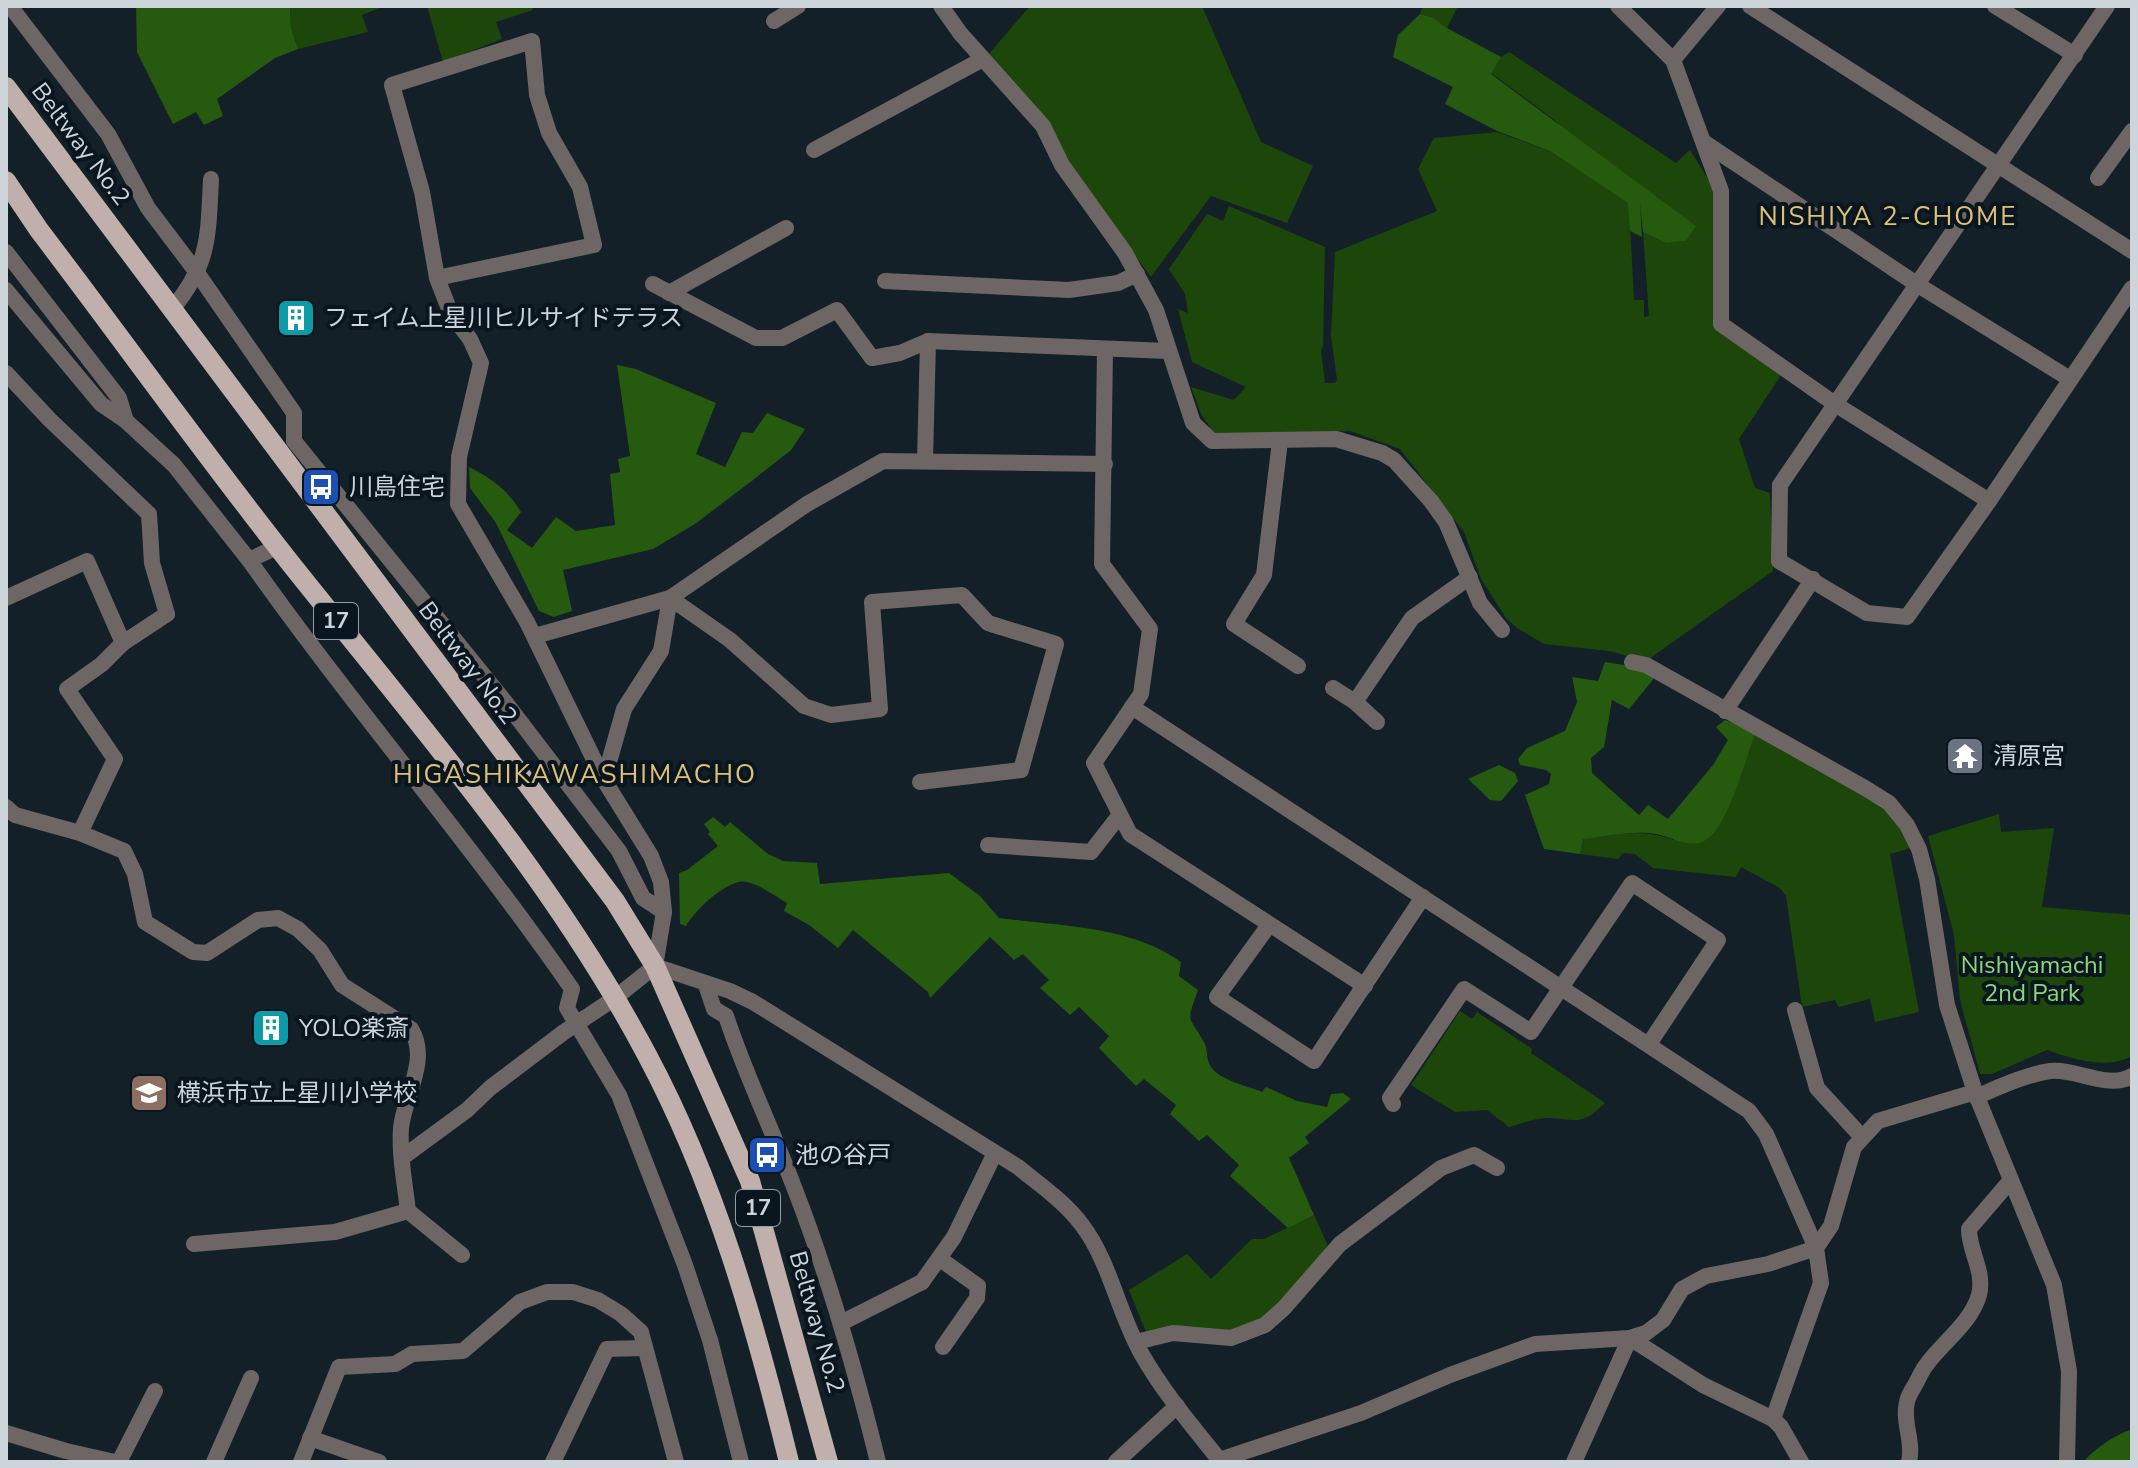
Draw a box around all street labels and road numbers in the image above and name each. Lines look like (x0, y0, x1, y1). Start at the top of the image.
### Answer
street label: Beltway No.2 (24, 76, 138, 212)
street label: Beltway No.2 (411, 595, 525, 731)
road number: 17 (314, 603, 358, 639)
road number: 17 (736, 1190, 780, 1226)
street label: Beltway No.2 (782, 1247, 852, 1397)

